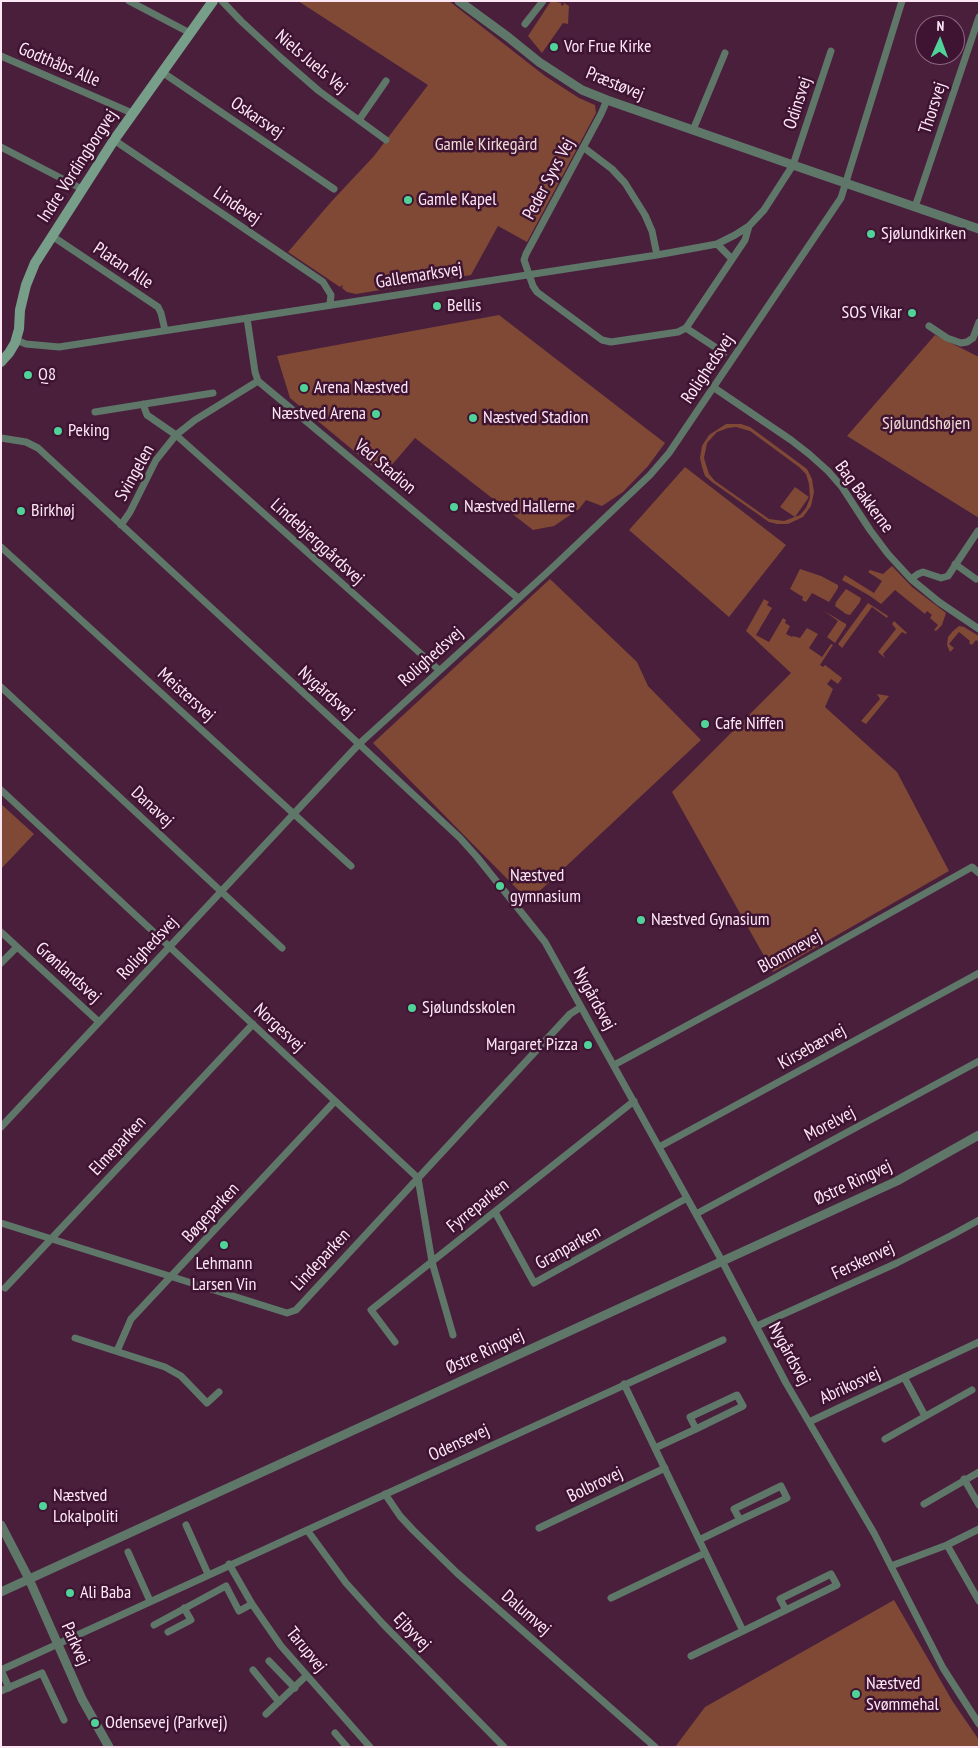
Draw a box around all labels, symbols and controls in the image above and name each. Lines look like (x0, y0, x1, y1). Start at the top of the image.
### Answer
north arrow (915, 15, 965, 65)
text: N (936, 17, 945, 35)
street label: Niels Juels Vej (271, 26, 351, 98)
place label: Vor Frue Kirke (564, 36, 651, 58)
street label: Godthåbs Alle (15, 38, 103, 92)
marker: Vor Frue Kirke (548, 41, 560, 53)
street label: Præstøvej (583, 63, 647, 105)
street label: Odinsvej (779, 74, 817, 132)
street label: Thorsvej (915, 79, 951, 137)
street label: Oskarsvej (226, 92, 288, 144)
street label: Indre Vordingborgvej (33, 106, 123, 226)
park label: Gamle Kirkegård (435, 134, 537, 156)
street label: Peder Syvs Vej (518, 134, 580, 224)
street label: Lindevej (209, 182, 265, 230)
place label: Gamle Kapel (418, 189, 496, 211)
marker: Gamle Kapel (402, 194, 414, 206)
place label: Sjølundkirken (881, 223, 966, 245)
marker: Sjølundkirken (865, 228, 877, 240)
street label: Platan Alle (89, 238, 157, 294)
street label: Gallemarksvej (374, 259, 464, 293)
place label: Bellis (447, 295, 481, 317)
marker: Bellis (431, 300, 443, 312)
place label: SOS Vikar (842, 302, 902, 324)
marker: SOS Vikar (906, 307, 918, 319)
street label: Rolighedsvej (677, 330, 739, 408)
place label: Q8 (38, 364, 56, 386)
marker: Q8 (22, 369, 34, 381)
place label: Arena Næstved (314, 377, 408, 399)
marker: Arena Næstved (298, 382, 310, 394)
place label: Næstved Arena (272, 403, 366, 425)
place label: Næstved Stadion (483, 407, 588, 429)
marker: Næstved Arena (370, 408, 382, 420)
marker: Næstved Stadion (467, 412, 479, 424)
park label: Sjølundshøjen (882, 413, 970, 435)
place label: Peking (68, 420, 110, 442)
marker: Peking (52, 425, 64, 437)
street label: Ved Stadion (350, 435, 420, 499)
street label: Svingelen (111, 441, 159, 505)
street label: Bag Bakkerne (830, 457, 898, 537)
street label: Lindebjerggårdsvej (266, 494, 368, 590)
place label: Næstved Hallerne (464, 496, 575, 518)
place label: Birkhøj (31, 500, 75, 522)
marker: Næstved Hallerne (448, 501, 460, 513)
marker: Birkhøj (15, 505, 27, 517)
street label: Rolighedsvej (394, 623, 468, 691)
street label: Nygårdsvej (293, 662, 359, 724)
street label: Meistersvej (153, 663, 219, 727)
place label: Cafe Niffen (715, 713, 784, 735)
marker: Cafe Niffen (699, 718, 711, 730)
street label: Danavej (126, 782, 178, 832)
place label: Næstved gymnasium (510, 865, 581, 908)
marker: Næstved gymnasium (494, 880, 506, 892)
place label: Næstved Gynasium (651, 909, 769, 931)
street label: Rolighedsvej (113, 912, 183, 984)
marker: Næstved Gynasium (635, 914, 647, 926)
street label: Blommevej (754, 926, 826, 978)
street label: Grønlandsvej (31, 938, 105, 1008)
street label: Nygårdsvej (568, 964, 620, 1034)
place label: Sjølundsskolen (422, 997, 515, 1019)
street label: Norgesvej (249, 999, 309, 1057)
marker: Sjølundsskolen (406, 1002, 418, 1014)
street label: Kirsebærvej (774, 1020, 850, 1074)
place label: Margaret Pizza (486, 1034, 578, 1056)
marker: Margaret Pizza (582, 1039, 594, 1051)
street label: Morelvej (801, 1102, 859, 1146)
street label: Elmeparken (85, 1112, 151, 1180)
street label: Østre Ringvej (811, 1156, 895, 1210)
street label: Fyrreparken (443, 1174, 513, 1238)
street label: Bøgeparken (178, 1179, 244, 1247)
street label: Granparken (532, 1221, 604, 1275)
street label: Lindeparken (287, 1225, 355, 1295)
street label: Ferskenvej (828, 1237, 898, 1285)
marker: Lehmann Larsen Vin (218, 1239, 230, 1251)
place label: Lehmann Larsen Vin (192, 1253, 256, 1296)
street label: Nygårdsvej (763, 1319, 815, 1389)
street label: Østre Ringvej (443, 1325, 527, 1379)
street label: Abrikosvej (816, 1363, 884, 1409)
street label: Odensevej (425, 1420, 493, 1466)
street label: Bolbrovej (564, 1462, 626, 1508)
place label: Næstved Lokalpoliti (53, 1485, 118, 1528)
marker: Næstved Lokalpoliti (37, 1500, 49, 1512)
place label: Ali Baba (80, 1582, 131, 1604)
street label: Dalumvej (497, 1586, 555, 1640)
marker: Ali Baba (64, 1587, 76, 1599)
street label: Ejbyvej (389, 1608, 435, 1656)
street label: Parkvej (56, 1619, 94, 1669)
street label: Tarupvej (281, 1623, 331, 1677)
place label: Næstved Svømmehal (866, 1673, 939, 1716)
marker: Næstved Svømmehal (850, 1688, 862, 1700)
place label: Odensevej (Parkvej) (105, 1712, 227, 1734)
marker: Odensevej (Parkvej) (89, 1717, 101, 1729)

